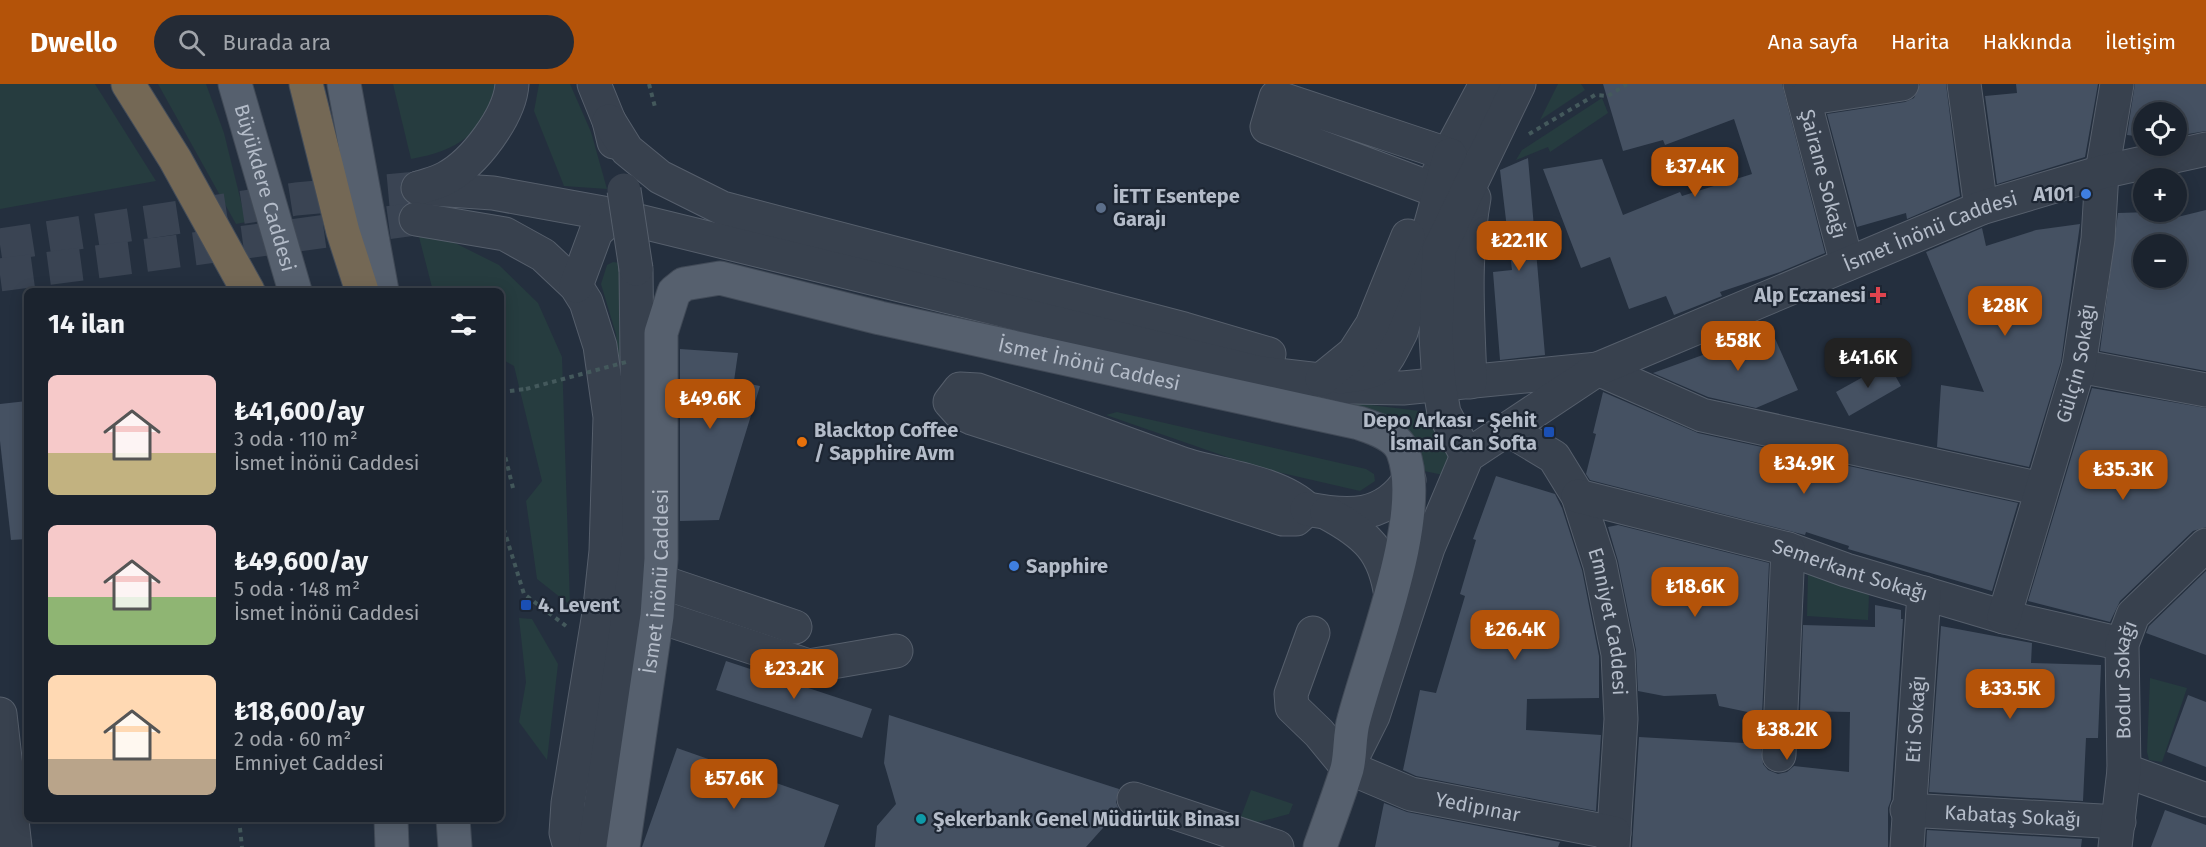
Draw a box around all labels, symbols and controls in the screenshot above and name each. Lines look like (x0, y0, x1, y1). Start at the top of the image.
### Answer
search box (154, 15, 574, 69)
text: Dwello (30, 26, 118, 59)
icon: search (175, 26, 208, 59)
text: Burada ara (223, 29, 331, 56)
text: Ana sayfa (1768, 29, 1858, 55)
text: Harita (1891, 29, 1950, 55)
text: Hakkında (1983, 29, 2072, 55)
text: İletişim (2105, 29, 2176, 55)
street label: Büyükdere Caddesi (229, 101, 301, 274)
map controls (2133, 102, 2187, 288)
button: locate (2133, 102, 2187, 156)
street label: Şairane Sokağı (1794, 107, 1852, 241)
pin: ₺37.4K (1646, 147, 1744, 198)
text: ₺37.4K (1665, 154, 1725, 178)
button: + (2133, 168, 2187, 222)
place label: A101 (2032, 182, 2074, 206)
place label: İETT Esentepe Garajı (1113, 184, 1240, 231)
street label: İsmet İnönü Caddesi (1840, 186, 2020, 277)
marker: A101 (2079, 187, 2093, 201)
marker: İETT Esentepe Garajı (1094, 201, 1108, 215)
pin: ₺22.1K (1470, 221, 1568, 272)
text: ₺22.1K (1491, 228, 1547, 252)
button: − (2133, 234, 2187, 288)
place label: Alp Eczanesi (1753, 283, 1866, 307)
pin: ₺28K (1969, 286, 2041, 337)
marker: Alp Eczanesi (1871, 288, 1885, 302)
text: ₺28K (1982, 293, 2028, 317)
street label: Gülçin Sokağı (2051, 302, 2100, 426)
icon: filters (447, 308, 480, 341)
text: 14 ilan (48, 309, 125, 340)
pin: ₺58K (1702, 321, 1774, 372)
text: ₺58K (1715, 328, 1761, 352)
street label: İsmet İnönü Caddesi (996, 332, 1182, 395)
pin: ₺41.6K (1819, 338, 1917, 389)
text: ₺41.6K (1838, 345, 1898, 369)
pin: ₺49.6K (661, 379, 759, 430)
text: ₺49.6K (679, 386, 741, 410)
text: ₺41,600/ay (234, 396, 364, 427)
icon: home (96, 399, 168, 471)
place label: Depo Arkası - Şehit İsmail Can Softa (1363, 408, 1537, 455)
place label: Blacktop Coffee / Sapphire Avm (814, 418, 958, 465)
marker: Depo Arkası - Şehit İsmail Can Softa (1542, 425, 1556, 439)
text: 3 oda · 110 m² (234, 427, 358, 451)
marker: Blacktop Coffee / Sapphire Avm (795, 435, 809, 449)
pin: ₺34.9K (1755, 444, 1853, 495)
pin: ₺35.3K (2074, 450, 2172, 501)
text: İsmet İnönü Caddesi (234, 451, 419, 475)
text: ₺34.9K (1773, 451, 1835, 475)
text: ₺35.3K (2093, 457, 2153, 481)
street label: İsmet İnönü Caddesi (637, 489, 673, 675)
street label: Semerkant Sokağı (1770, 534, 1931, 606)
street label: Emniyet Caddesi (1583, 545, 1632, 696)
text: ₺49,600/ay (234, 546, 368, 577)
icon: home (96, 549, 168, 621)
place label: Sapphire (1026, 554, 1108, 578)
marker: Sapphire (1007, 559, 1021, 573)
pin: ₺18.6K (1646, 567, 1744, 618)
text: ₺18.6K (1665, 574, 1725, 598)
text: 5 oda · 148 m² (234, 577, 360, 601)
place label: 4. Levent (538, 593, 620, 617)
marker: 4. Levent (519, 598, 533, 612)
text: İsmet İnönü Caddesi (234, 601, 419, 625)
pin: ₺26.4K (1466, 610, 1564, 661)
text: ₺26.4K (1484, 617, 1546, 641)
street label: Bodur Sokağı (2110, 617, 2142, 740)
pin: ₺23.2K (745, 649, 843, 700)
text: ₺23.2K (764, 656, 824, 680)
pin: ₺33.5K (1961, 669, 2059, 720)
street label: Eti Sokağı (1901, 675, 1930, 764)
text: ₺33.5K (1980, 676, 2040, 700)
text: ₺18,600/ay (234, 696, 364, 727)
icon: home (96, 699, 168, 771)
pin: ₺38.2K (1738, 710, 1836, 761)
text: ₺38.2K (1756, 717, 1818, 741)
text: 2 oda · 60 m² (234, 727, 351, 751)
text: Emniyet Caddesi (234, 751, 384, 775)
pin: ₺57.6K (685, 759, 783, 810)
text: ₺57.6K (704, 766, 764, 790)
street label: Yedipınar (1433, 787, 1523, 827)
street label: Kabataş Sokağı (1944, 800, 2082, 832)
place label: Şekerbank Genel Müdürlük Binası (933, 807, 1240, 832)
marker: Şekerbank Genel Müdürlük Binası (914, 812, 928, 826)

